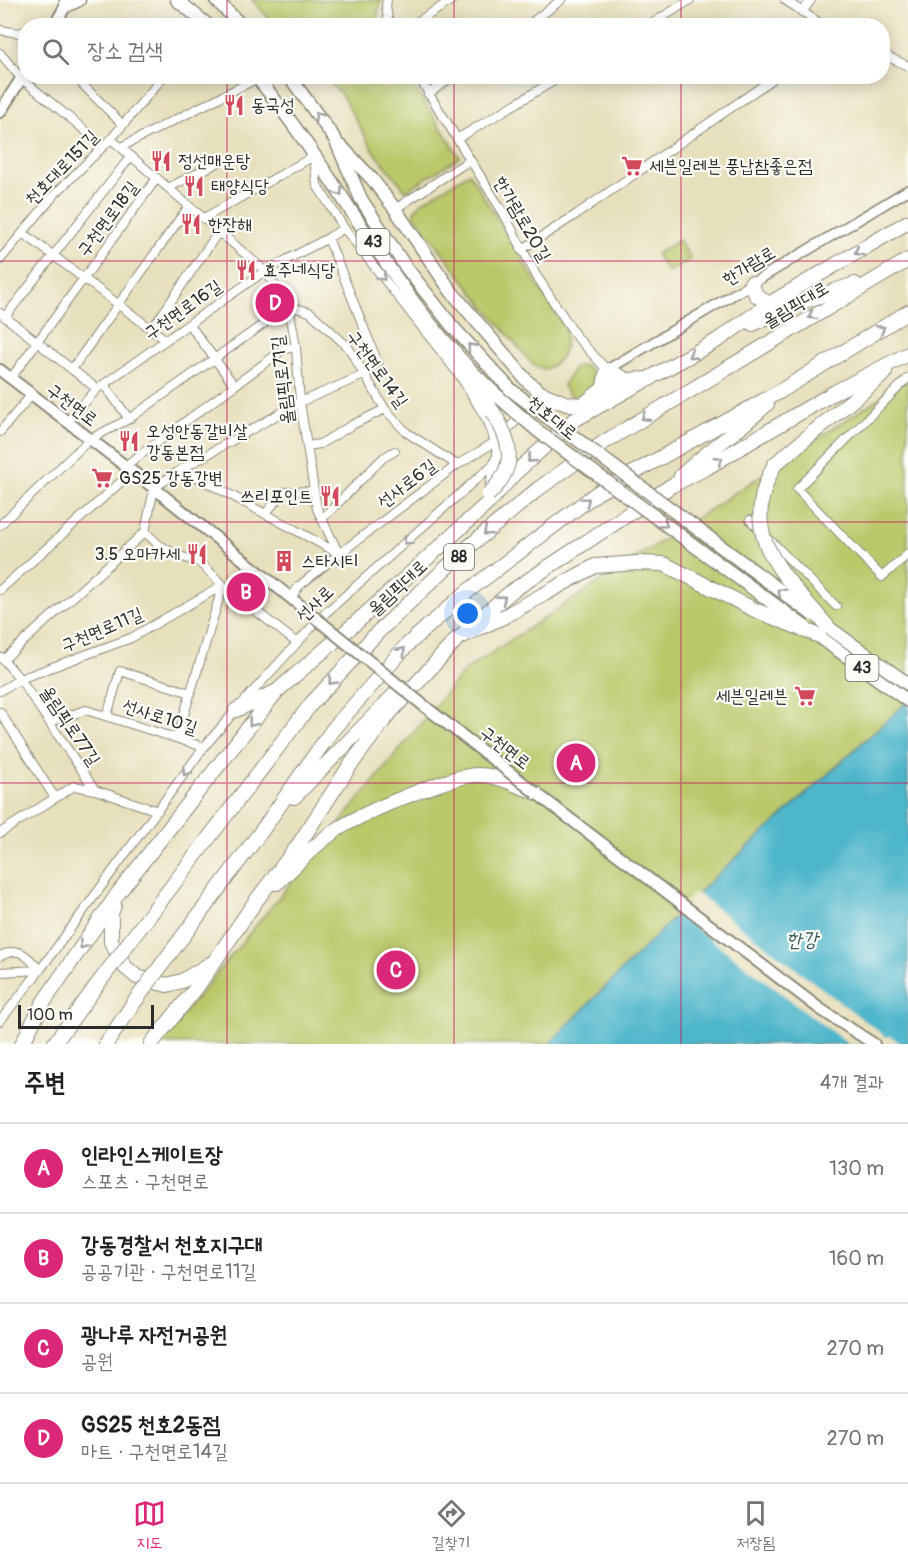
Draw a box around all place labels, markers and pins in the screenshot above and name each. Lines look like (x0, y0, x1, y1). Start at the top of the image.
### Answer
restaurant icon: 동국성 (222, 93, 246, 117)
place label: 동국성 (251, 94, 294, 117)
restaurant icon: 정선매운탕 (149, 149, 173, 173)
place label: 정선매운탕 (178, 150, 251, 173)
supermarket icon: 세븐일레븐 풍납참좋은점 (620, 154, 644, 178)
place label: 세븐일레븐 풍납참좋은점 (649, 155, 813, 178)
restaurant icon: 태양식당 (182, 174, 206, 198)
place label: 태양식당 (211, 175, 269, 198)
restaurant icon: 한잔해 (179, 212, 203, 236)
place label: 한잔해 (208, 213, 251, 236)
restaurant icon: 효주네식당 (234, 258, 258, 282)
place label: 효주네식당 (263, 259, 336, 282)
pin: D (256, 280, 294, 326)
place label: 오성안동갈비살 강동본점 (146, 420, 248, 464)
restaurant icon: 오성안동갈비살 강동본점 (117, 429, 141, 453)
supermarket icon: GS25 강동강변 (90, 466, 114, 490)
place label: GS25 강동강변 (119, 467, 223, 490)
restaurant icon: 쓰리포인트 (318, 484, 342, 508)
place label: 쓰리포인트 (241, 485, 313, 508)
restaurant icon: 3.5 오마카세 (185, 542, 209, 566)
place label: 3.5 오마카세 (94, 543, 180, 566)
building icon: 스타시티 (272, 549, 296, 573)
place label: 스타시티 (301, 550, 359, 573)
pin: B (226, 570, 266, 614)
supermarket icon: 세븐일레븐 (793, 684, 817, 708)
place label: 세븐일레븐 (716, 685, 788, 708)
pin: A (556, 740, 596, 786)
pin: C (376, 948, 416, 992)

